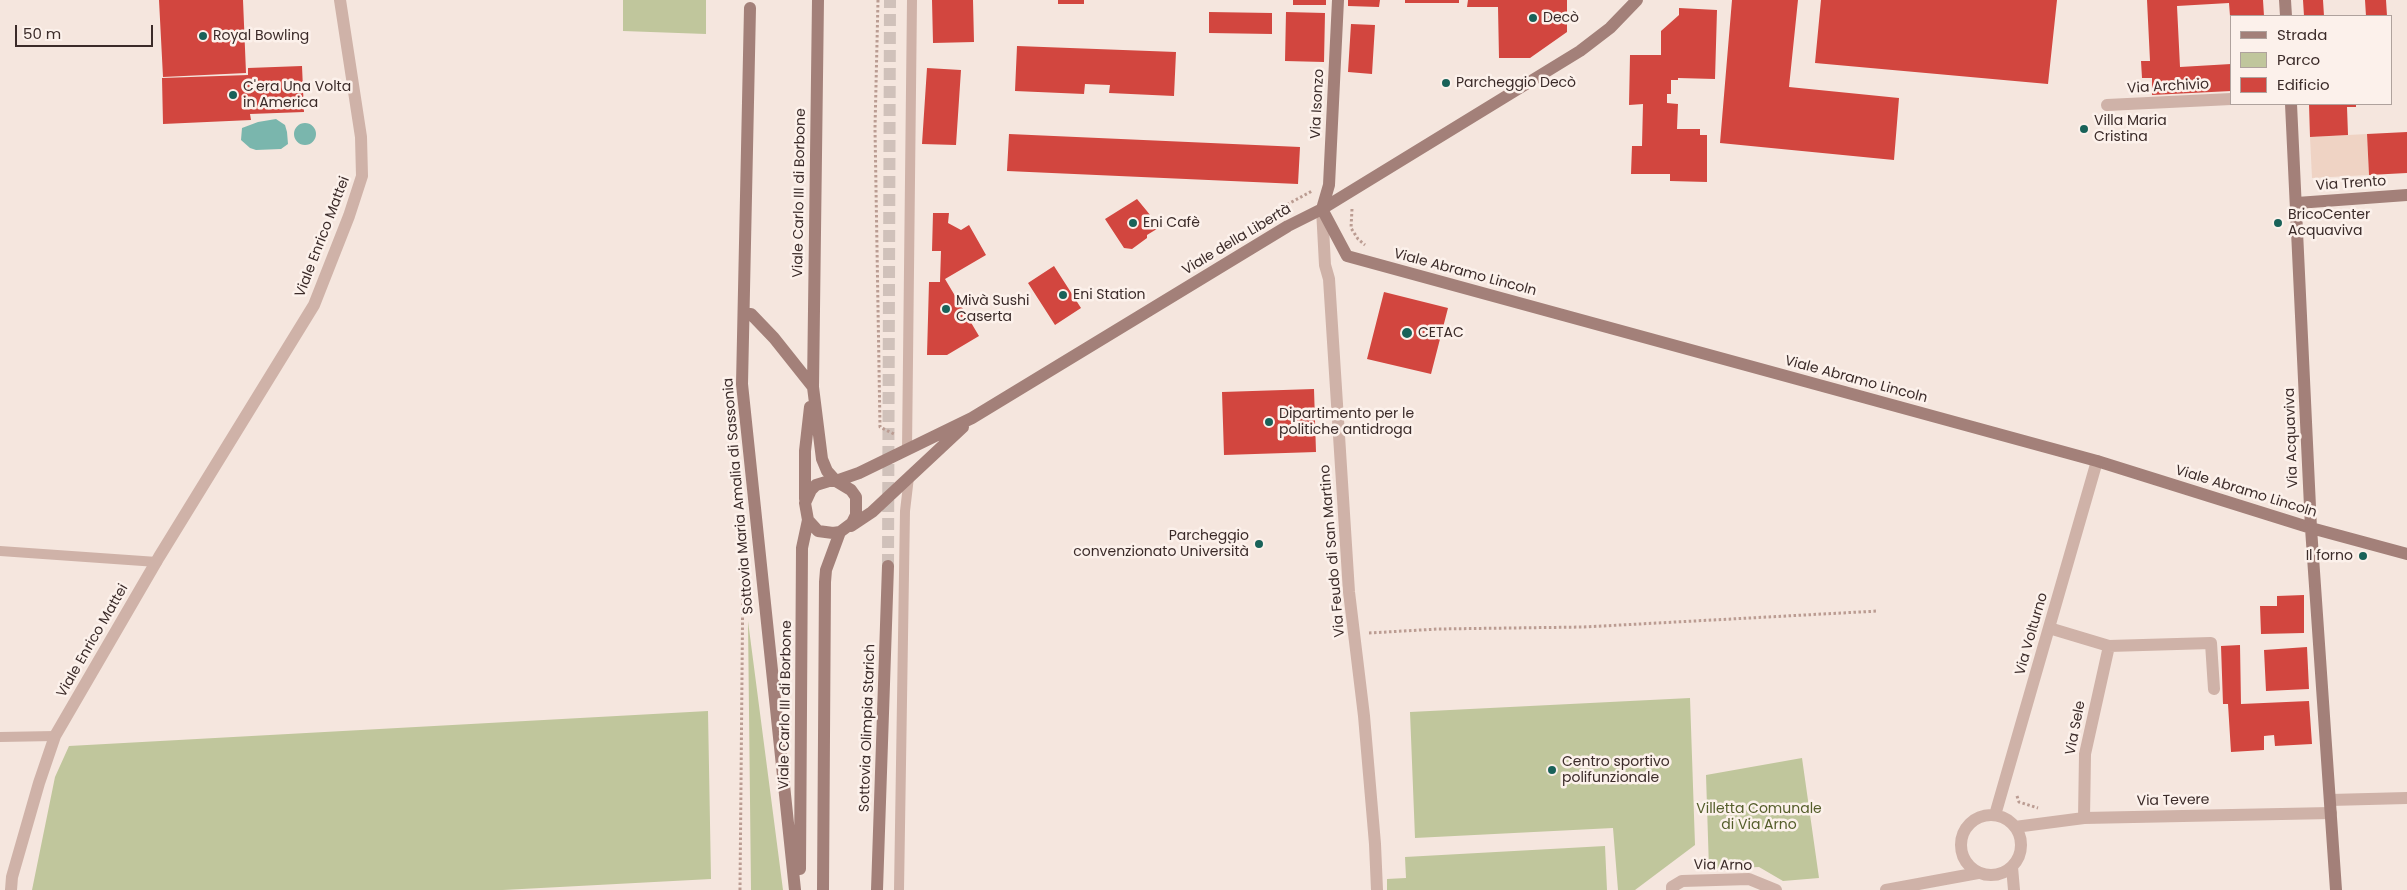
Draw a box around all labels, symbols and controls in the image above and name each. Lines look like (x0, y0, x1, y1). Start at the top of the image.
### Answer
place label: Decò (1543, 10, 1579, 26)
marker: Decò (1527, 12, 1539, 24)
scale bar (18, 15, 155, 47)
legend (2230, 15, 2392, 105)
text: 50 m (23, 23, 61, 44)
text: Strada (2277, 24, 2327, 45)
place label: Royal Bowling (213, 28, 309, 44)
marker: Royal Bowling (197, 30, 209, 42)
text: Parco (2277, 49, 2320, 70)
street label: Via Isonzo (1308, 69, 1328, 139)
text: Edificio (2277, 74, 2330, 95)
place label: Parcheggio Decò (1456, 75, 1576, 91)
street label: Via Archivio (2127, 76, 2209, 98)
marker: Parcheggio Decò (1440, 77, 1452, 89)
place label: C'era Una Volta in America (243, 79, 351, 111)
marker: C'era Una Volta in America (227, 89, 239, 101)
street label: Viale Carlo III di Borbone (790, 108, 810, 278)
place label: Villa Maria Cristina (2094, 113, 2167, 146)
marker: Villa Maria Cristina (2078, 123, 2090, 135)
street label: Via Trento (2315, 173, 2387, 195)
street label: Viale Enrico Mattei (292, 174, 354, 300)
street label: Viale della Libertà (1180, 201, 1294, 279)
place label: BricoCenter Acquaviva (2288, 207, 2370, 240)
place label: Eni Cafè (1143, 215, 1200, 231)
marker: Eni Cafè (1127, 217, 1139, 229)
marker: BricoCenter Acquaviva (2272, 217, 2284, 229)
street label: Viale Abramo Lincoln (1392, 246, 1538, 300)
place label: Eni Station (1073, 287, 1146, 303)
marker: Eni Station (1057, 289, 1069, 301)
place label: Mivà Sushi Caserta (956, 293, 1029, 326)
marker: Mivà Sushi Caserta (940, 303, 952, 315)
place label: CETAC (1418, 325, 1464, 341)
marker: CETAC (1400, 326, 1414, 340)
street label: Viale Abramo Lincoln (1783, 353, 1929, 407)
street label: Sottovia Maria Amalia di Sassonia (720, 377, 758, 615)
street label: Via Acquaviva (2282, 387, 2302, 489)
place label: Dipartimento per le politiche antidroga (1279, 406, 1414, 438)
marker: Dipartimento per le politiche antidroga (1263, 416, 1275, 428)
street label: Viale Abramo Lincoln (2173, 462, 2319, 522)
street label: Via Feudo di San Martino (1317, 464, 1349, 638)
place label: Parcheggio convenzionato Università (1073, 528, 1249, 560)
marker: Parcheggio convenzionato Università (1253, 538, 1265, 550)
place label: Il forno (2306, 548, 2353, 564)
marker: Il forno (2357, 550, 2369, 562)
street label: Viale Enrico Mattei (54, 581, 132, 701)
street label: Via Volturno (2012, 591, 2052, 677)
street label: Viale Carlo III di Borbone (776, 620, 796, 790)
street label: Sottovia Olimpia Starich (857, 644, 879, 812)
street label: Via Sele (2062, 699, 2090, 757)
place label: Centro sportivo polifunzionale (1562, 754, 1670, 786)
marker: Centro sportivo polifunzionale (1546, 764, 1558, 776)
street label: Via Tevere (2136, 792, 2210, 810)
park label: Villetta Comunale di Via Arno (1696, 801, 1822, 834)
street label: Via Arno (1694, 857, 1752, 875)

